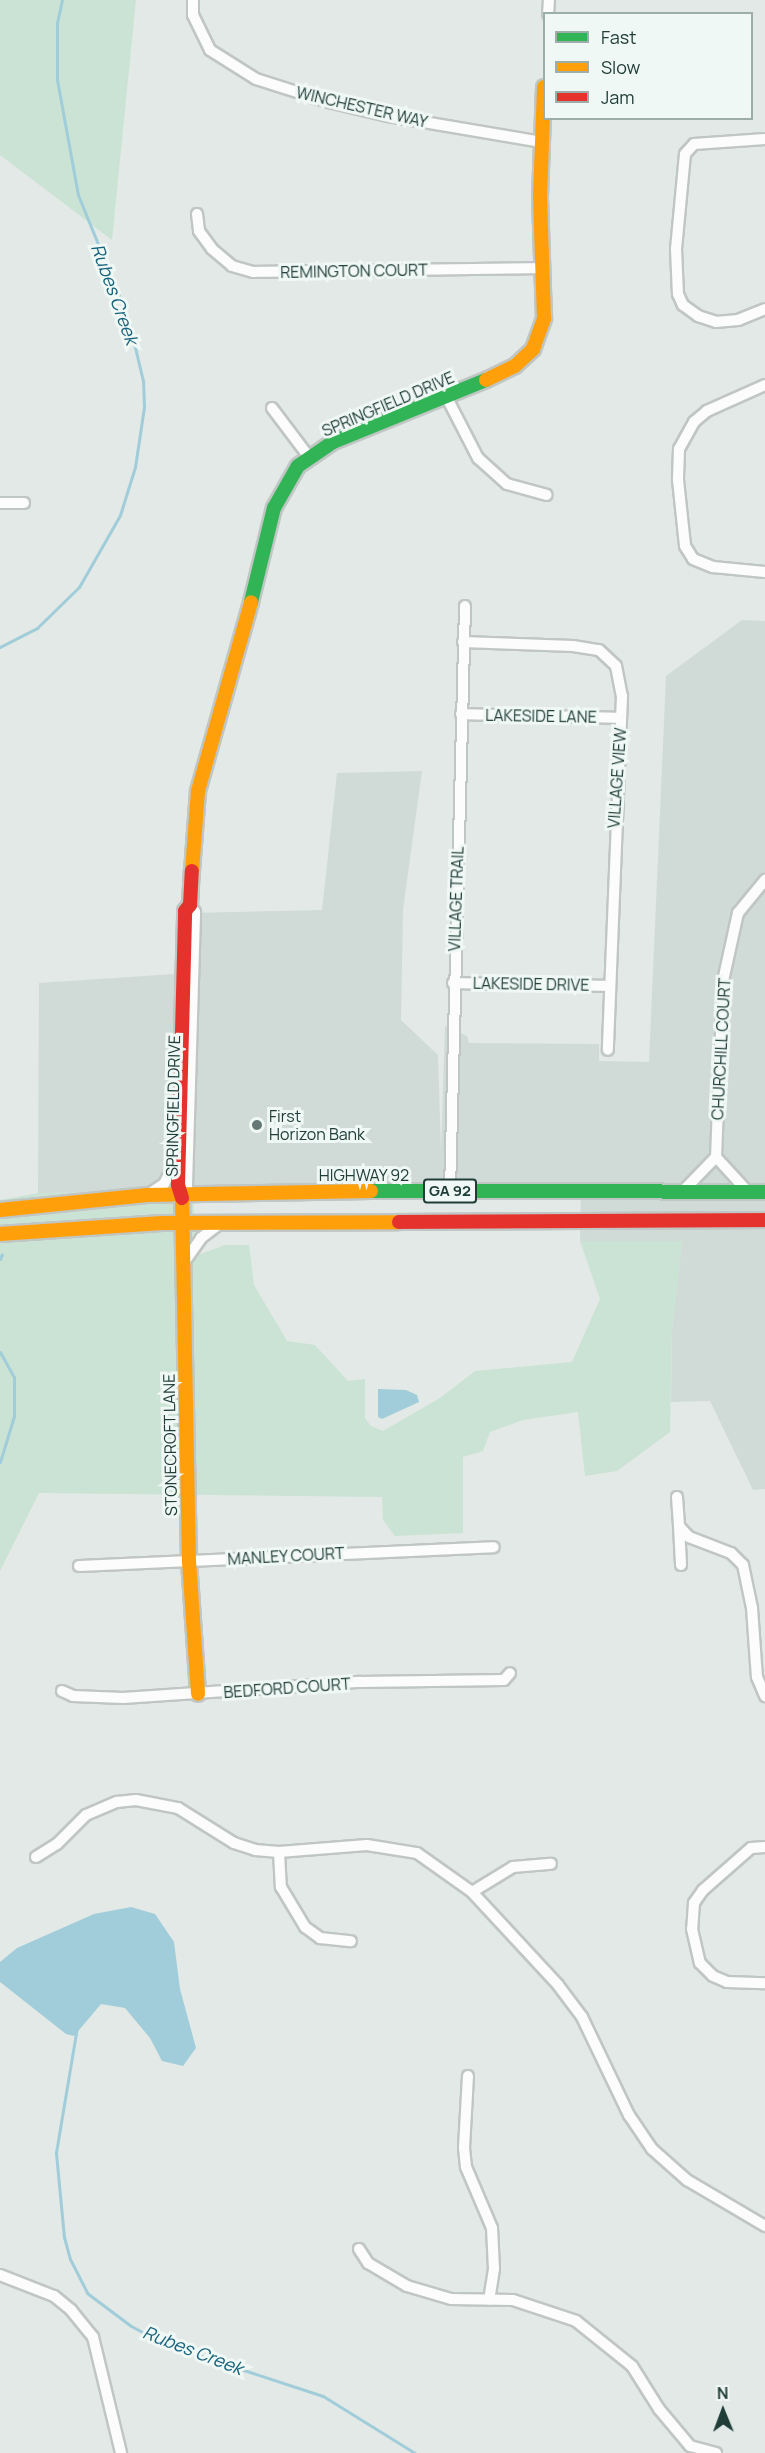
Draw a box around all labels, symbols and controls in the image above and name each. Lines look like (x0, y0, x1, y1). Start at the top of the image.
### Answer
legend (543, 12, 753, 120)
text: Fast (601, 25, 636, 49)
text: Slow (601, 55, 640, 79)
street label: WINCHESTER WAY (294, 83, 430, 131)
text: Jam (601, 85, 635, 109)
water label: Rubes Creek (87, 241, 143, 347)
street label: REMINGTON COURT (280, 260, 428, 282)
street label: SPRINGFIELD DRIVE (319, 367, 457, 441)
street label: LAKESIDE LANE (485, 705, 597, 727)
street label: VILLAGE VIEW (604, 727, 630, 829)
street label: VILLAGE TRAIL (445, 846, 467, 952)
street label: LAKESIDE DRIVE (473, 973, 589, 995)
street label: CHURCHILL COURT (708, 977, 734, 1121)
street label: SPRINGFIELD DRIVE (162, 1035, 184, 1177)
place label: First Horizon Bank (269, 1106, 365, 1144)
marker: First Horizon Bank (250, 1118, 264, 1132)
street label: HIGHWAY 92 (318, 1165, 410, 1185)
road number: GA 92 (423, 1179, 477, 1203)
street label: STONECROFT LANE (159, 1373, 181, 1517)
street label: MANLEY COURT (227, 1543, 345, 1569)
street label: BEDFORD COURT (223, 1674, 351, 1702)
water label: Rubes Creek (140, 2321, 246, 2379)
north arrow (693, 2381, 753, 2441)
text: N (717, 2382, 729, 2404)

